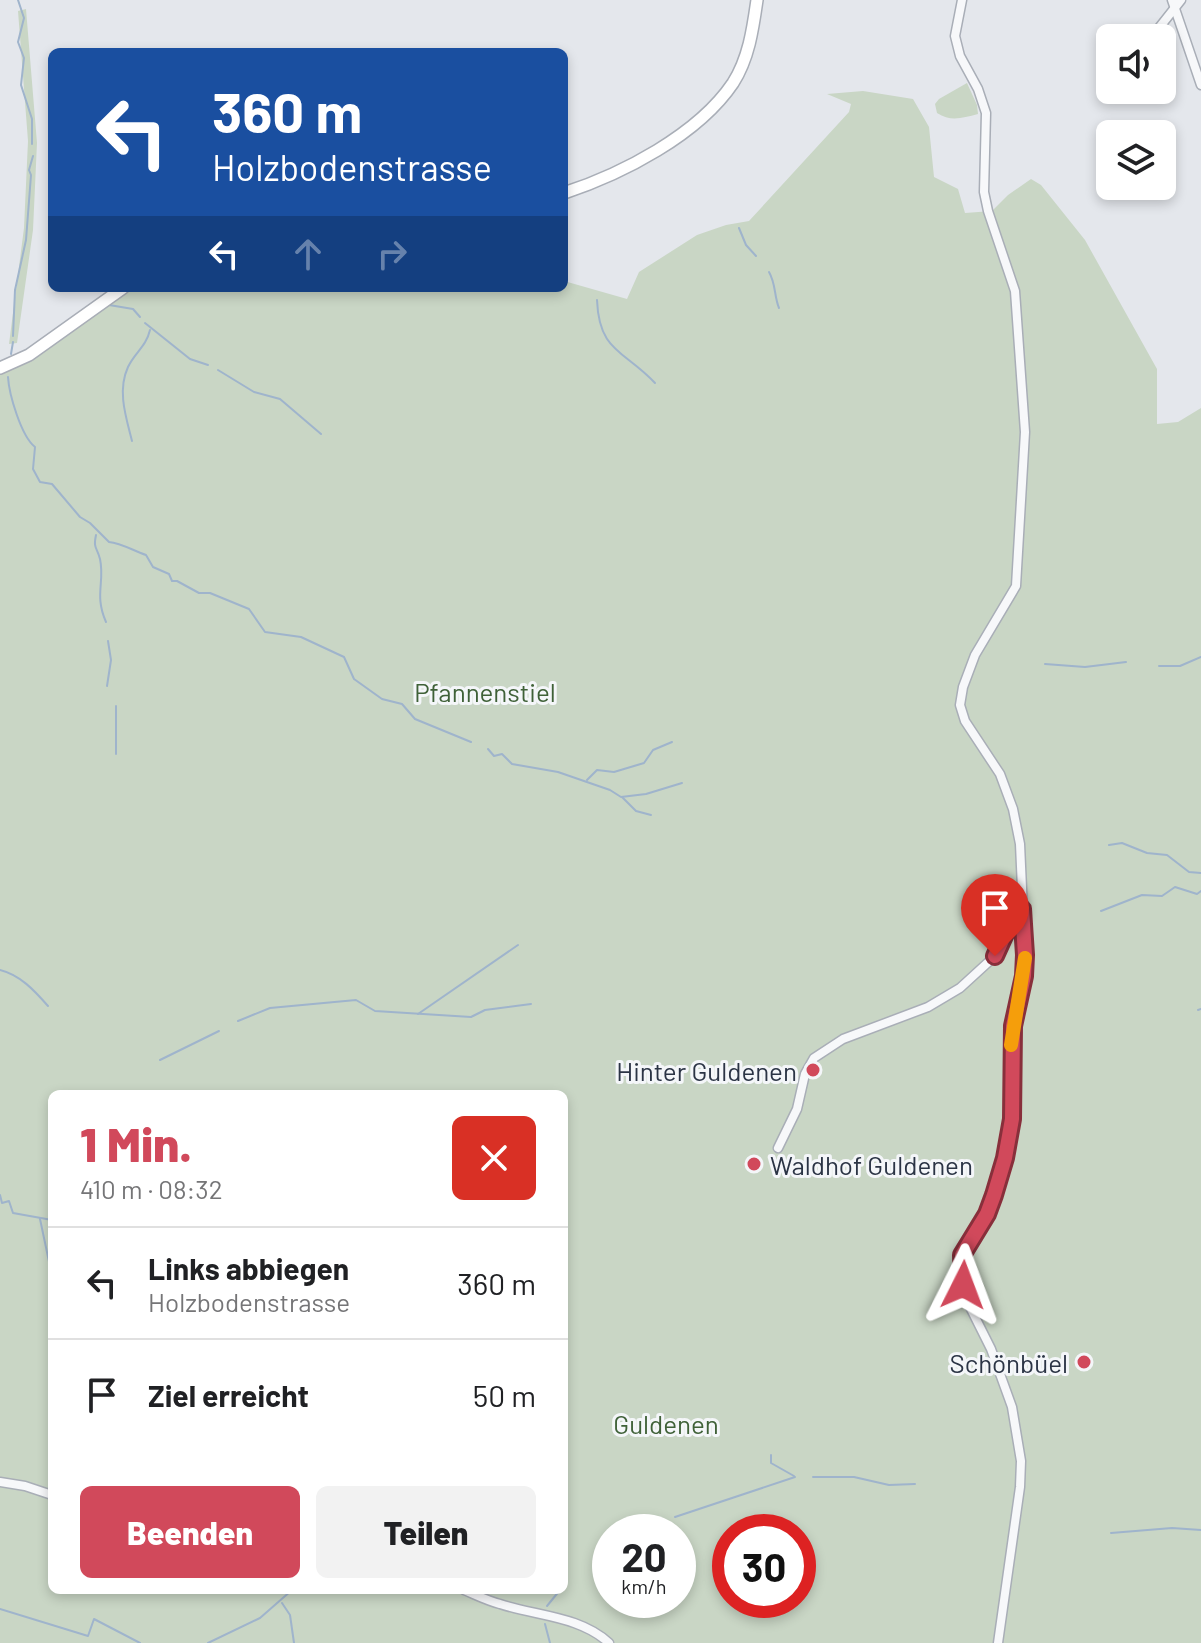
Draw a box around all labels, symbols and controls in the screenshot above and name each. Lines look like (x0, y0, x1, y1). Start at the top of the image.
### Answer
map controls (1096, 24, 1176, 200)
button: sound (1096, 24, 1176, 104)
text: 360 m (212, 77, 362, 144)
icon: left (80, 80, 184, 184)
button: layers (1096, 120, 1176, 200)
text: Holzbodenstrasse (212, 145, 492, 188)
icon: left (202, 232, 246, 276)
icon: ahead (286, 232, 330, 276)
icon: right (370, 232, 414, 276)
park label: Pfannenstiel (414, 676, 556, 707)
pin (961, 874, 1029, 956)
icon: arrive (973, 886, 1017, 930)
place label: Hinter Guldenen (616, 1055, 797, 1086)
marker: Hinter Guldenen (804, 1061, 822, 1079)
text: 1 Min. (80, 1114, 192, 1172)
button: close (452, 1116, 536, 1200)
place label: Waldhof Guldenen (770, 1149, 973, 1180)
marker: Waldhof Guldenen (745, 1155, 763, 1173)
text: 410 m · 08:32 (80, 1173, 223, 1204)
position arrow (921, 1243, 1005, 1327)
text: Links abbiegen (148, 1250, 349, 1286)
icon: left (80, 1261, 124, 1305)
text: 360 m (457, 1265, 536, 1301)
text: Holzbodenstrasse (148, 1286, 350, 1317)
place label: Schönbüel (949, 1347, 1068, 1378)
marker: Schönbüel (1075, 1353, 1093, 1371)
icon: arrive (80, 1373, 124, 1417)
text: Ziel erreicht (148, 1377, 309, 1413)
text: 50 m (473, 1377, 536, 1413)
park label: Guldenen (613, 1408, 719, 1439)
button: Beenden (80, 1486, 300, 1578)
button: Teilen (316, 1486, 536, 1578)
speed limit sign: 30 (712, 1514, 816, 1618)
text: 20 (621, 1532, 667, 1580)
text: km/h (621, 1574, 667, 1598)

